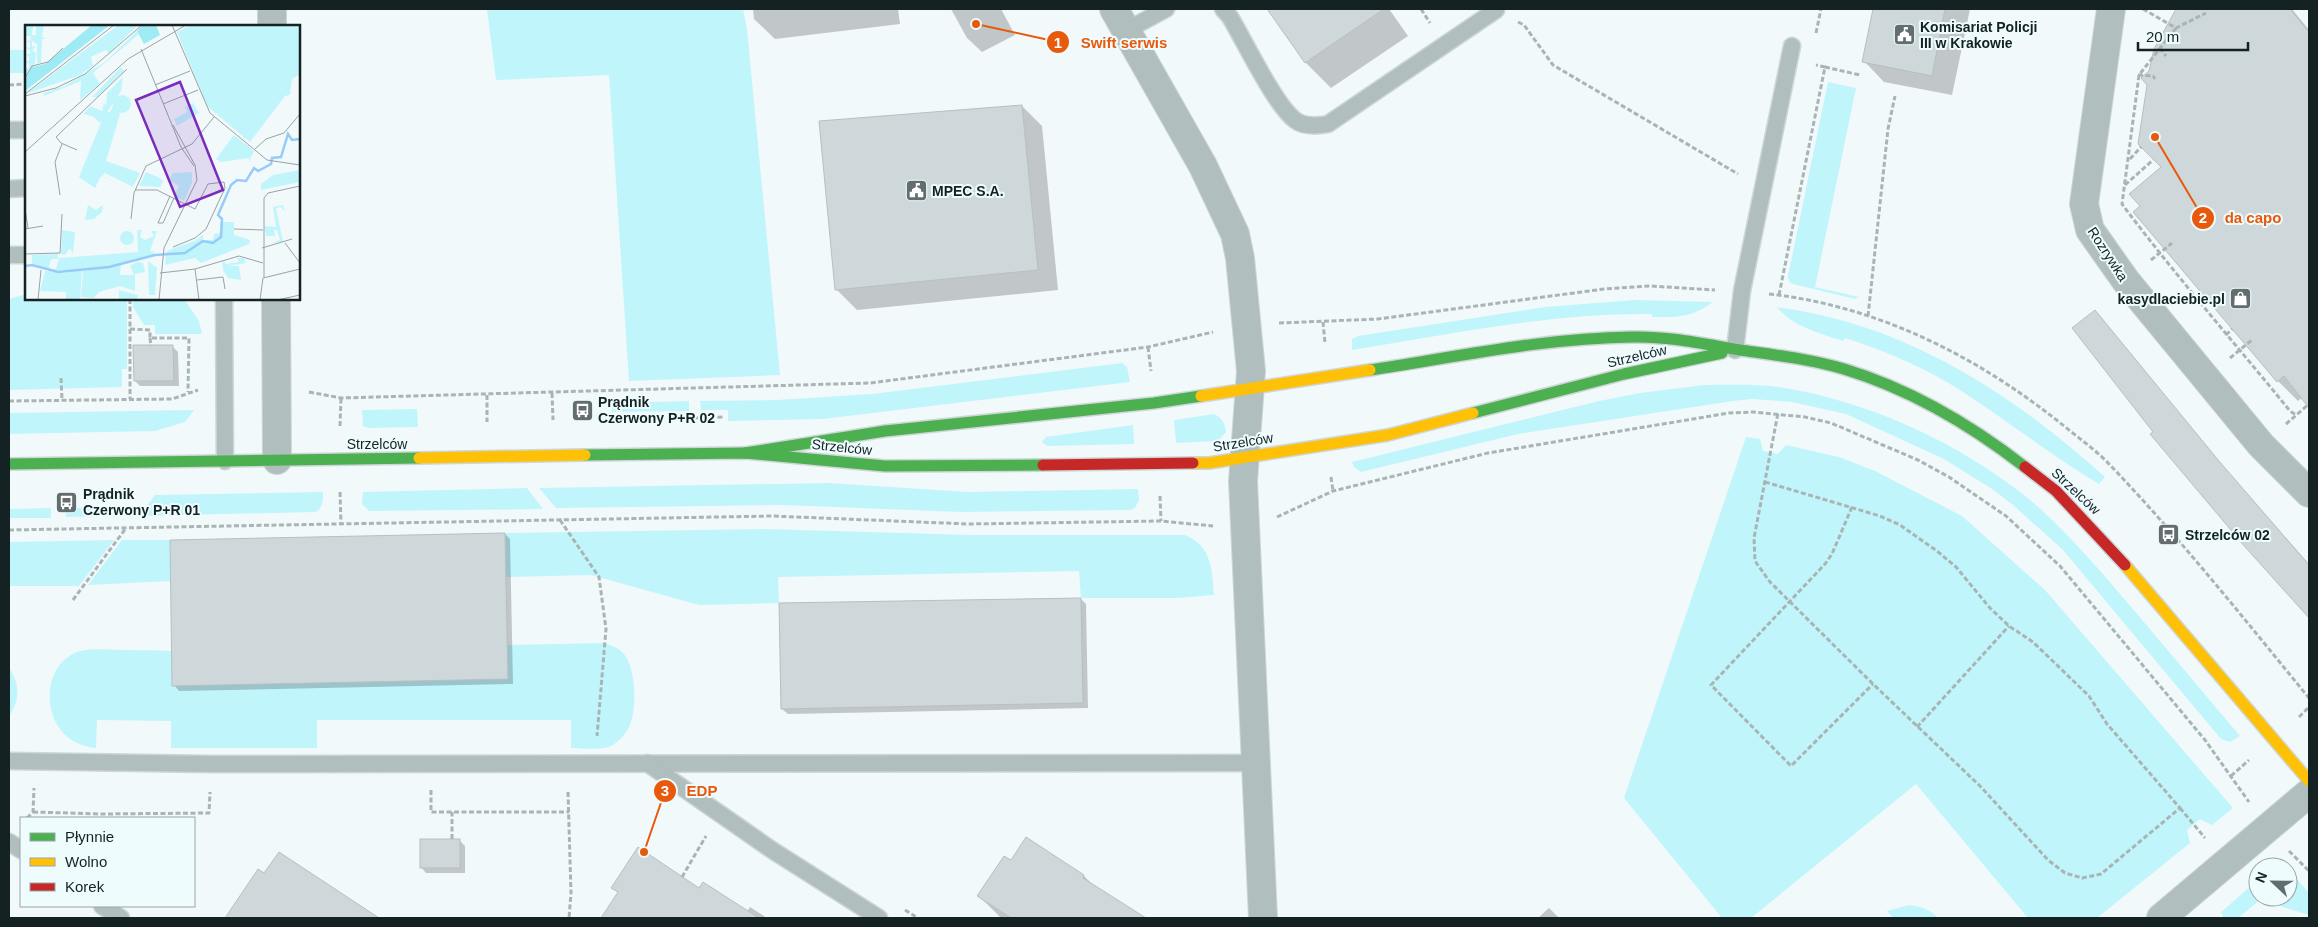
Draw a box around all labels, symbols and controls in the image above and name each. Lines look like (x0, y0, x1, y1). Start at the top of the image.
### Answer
place label: Komisariat Policji III w Krakowie (1920, 19, 2037, 51)
scale bar (2138, 20, 2248, 52)
public building icon: Komisariat Policji III w Krakowie (1892, 23, 1916, 47)
inset map (25, 25, 300, 300)
callout: Swift serwis (1045, 27, 1177, 57)
text: 20 m (2146, 28, 2179, 45)
text: 1 (1054, 34, 1062, 51)
text: Swift serwis (1081, 34, 1167, 51)
public building icon: MPEC S.A. (904, 179, 928, 203)
place label: MPEC S.A. (932, 183, 1004, 199)
callout: da capo (2190, 203, 2292, 233)
text: 2 (2199, 209, 2207, 226)
text: da capo (2225, 209, 2281, 226)
street label: Rozrywka (2085, 224, 2132, 284)
shop icon: kasydlaciebie.pl (2229, 287, 2253, 311)
place label: kasydlaciebie.pl (2118, 291, 2225, 307)
street label: Strzelców (1606, 341, 1669, 371)
place label: Prądnik Czerwony P+R 02 (598, 394, 715, 426)
bus stop icon: Prądnik Czerwony P+R 02 (570, 398, 594, 422)
street label: Strzelców (1212, 429, 1275, 455)
street label: Strzelców (347, 436, 408, 452)
street label: Strzelców (811, 436, 874, 458)
street label: Strzelców (2048, 464, 2104, 518)
place label: Prądnik Czerwony P+R 01 (83, 486, 200, 518)
bus stop icon: Prądnik Czerwony P+R 01 (55, 490, 79, 514)
bus stop icon: Strzelców 02 (2157, 523, 2181, 547)
place label: Strzelców 02 (2185, 527, 2270, 543)
callout: EDP (652, 776, 728, 806)
text: 3 (661, 782, 669, 799)
text: EDP (687, 782, 717, 799)
legend (20, 817, 195, 907)
text: Płynnie (65, 828, 114, 845)
text: Wolno (65, 853, 107, 870)
north arrow (2248, 857, 2298, 907)
text: N (2252, 869, 2270, 885)
text: Korek (65, 878, 105, 895)

